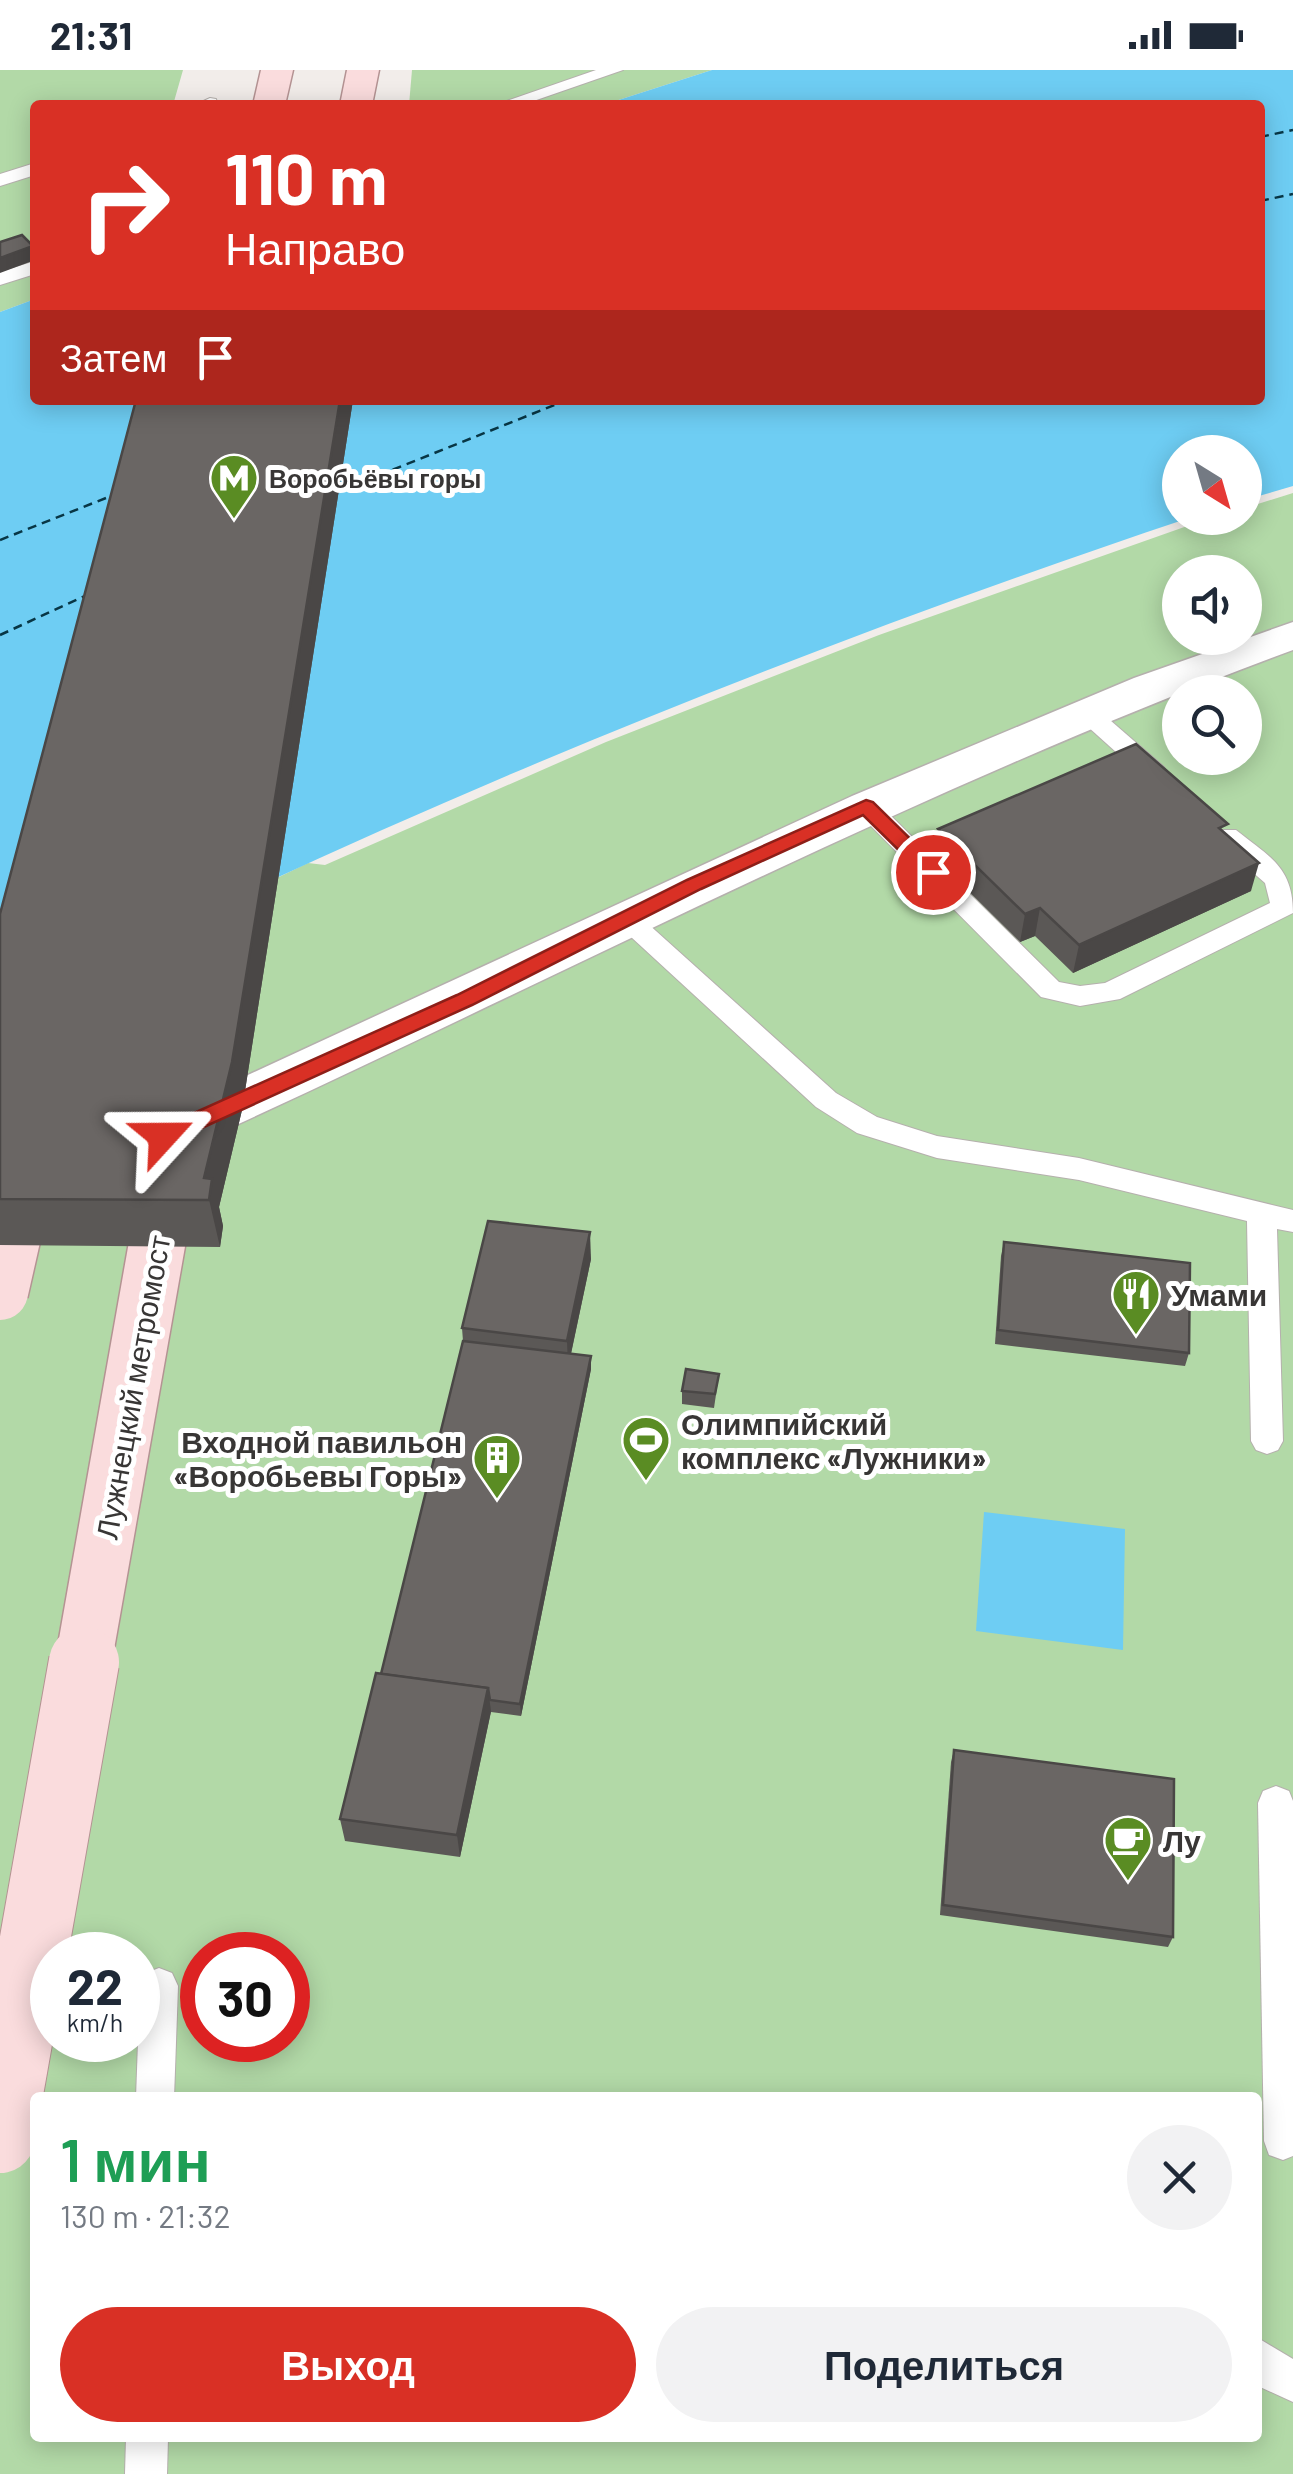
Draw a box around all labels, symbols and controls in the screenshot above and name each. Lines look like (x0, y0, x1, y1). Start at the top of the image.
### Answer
text: 21:31 (50, 12, 132, 58)
text: 110 m (225, 135, 387, 219)
icon: right (60, 140, 190, 270)
text: Направо (225, 220, 405, 274)
icon: arrive (188, 330, 243, 385)
text: Затем (60, 334, 168, 380)
north arrow (1162, 435, 1262, 535)
map controls (1162, 435, 1262, 775)
metro station icon: Воробьёвы горы (208, 452, 260, 520)
place label: Воробьёвы горы (269, 463, 481, 493)
button: sound (1162, 555, 1262, 655)
button: search (1162, 675, 1262, 775)
pin (891, 830, 976, 915)
icon: arrive (906, 845, 961, 900)
position arrow (111, 1084, 215, 1188)
street label: Лужнецкий метромост (88, 1232, 177, 1542)
restaurant icon: Умами (1110, 1268, 1162, 1336)
place label: Умами (1171, 1276, 1267, 1312)
place label: Олимпийский комплекс «Лужники» (681, 1405, 986, 1475)
sports icon: Олимпийский комплекс «Лужники» (620, 1414, 672, 1482)
place label: Входной павильон «Воробьевы Горы» (173, 1423, 462, 1493)
building icon: Входной павильон «Воробьевы Горы» (471, 1432, 523, 1500)
cafe icon: Лу (1102, 1814, 1154, 1882)
place label: Лу (1163, 1822, 1201, 1858)
speed limit sign: 30 (180, 1932, 310, 2062)
text: 22 (67, 1955, 123, 2015)
text: km/h (67, 2007, 123, 2037)
text: 1 мин (60, 2122, 211, 2194)
button: close (1127, 2125, 1232, 2230)
text: 130 m · 21:32 (60, 2196, 231, 2234)
button: Выход (60, 2307, 636, 2422)
button: Поделиться (656, 2307, 1232, 2422)

